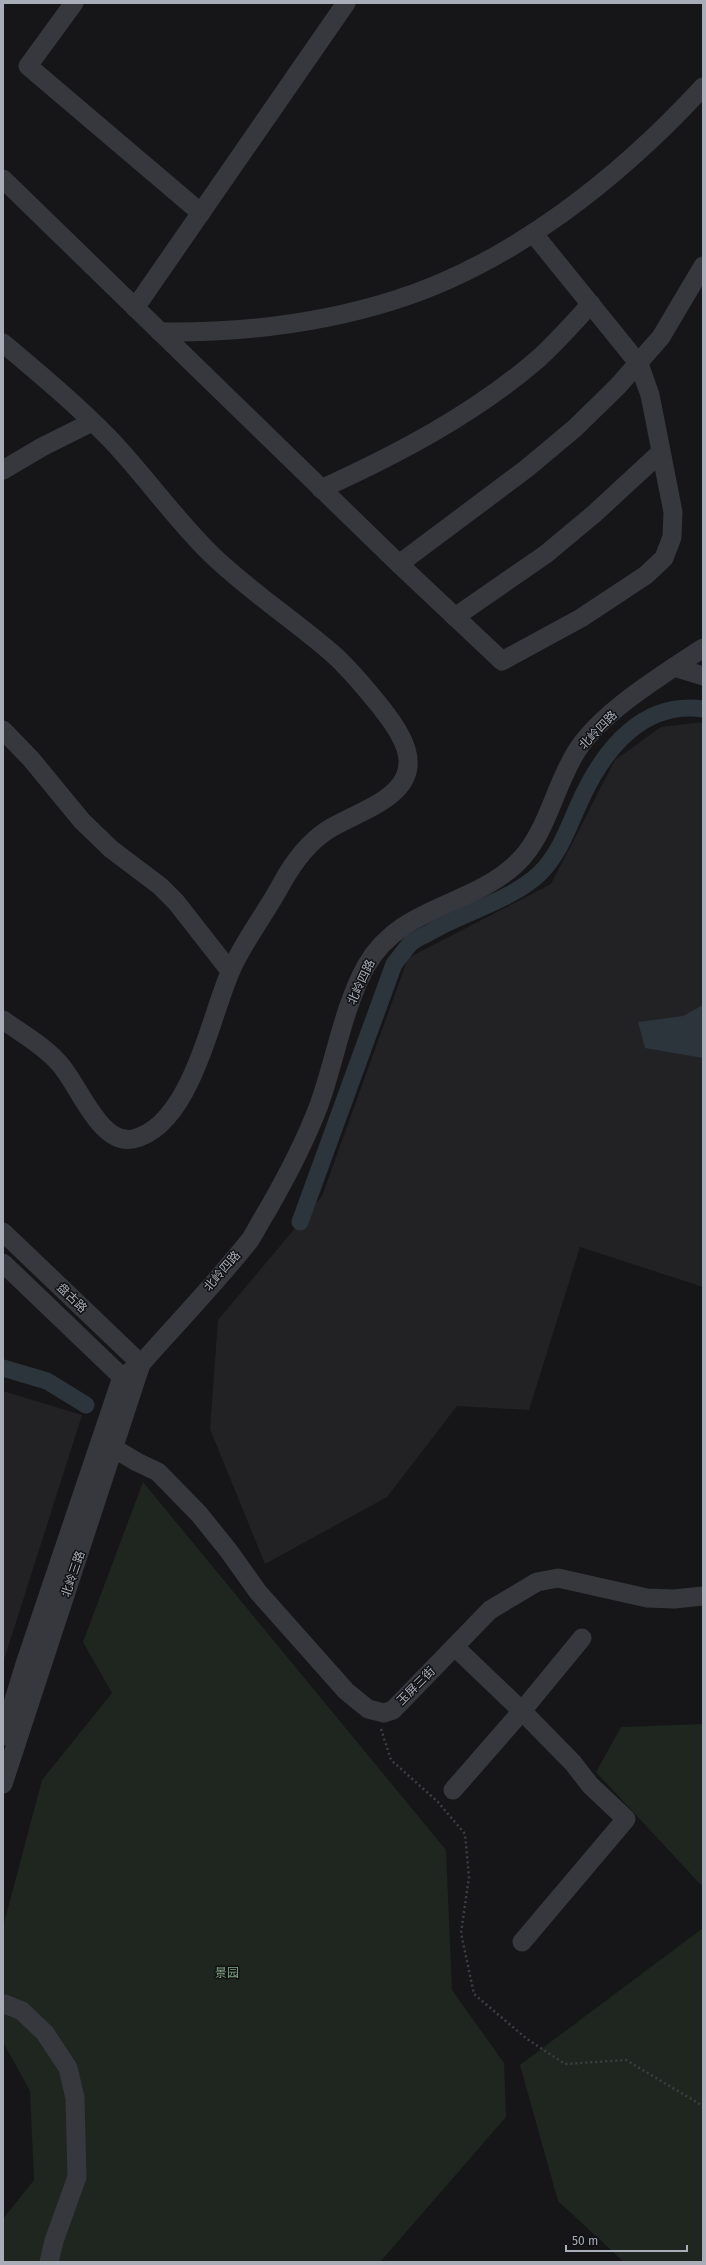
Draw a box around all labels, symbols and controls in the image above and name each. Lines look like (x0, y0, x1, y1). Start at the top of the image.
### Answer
street label: 北岭四路 (576, 708, 620, 752)
street label: 北岭四路 (345, 957, 377, 1007)
street label: 北岭四路 (201, 1248, 243, 1294)
street label: 盘古路 (54, 1280, 90, 1316)
street label: 北岭三路 (59, 1549, 87, 1599)
street label: 玉屏三街 (394, 1664, 438, 1708)
park label: 景园 (215, 1966, 239, 1980)
scale bar (566, 2227, 687, 2253)
text: 50 m (572, 2234, 598, 2248)

